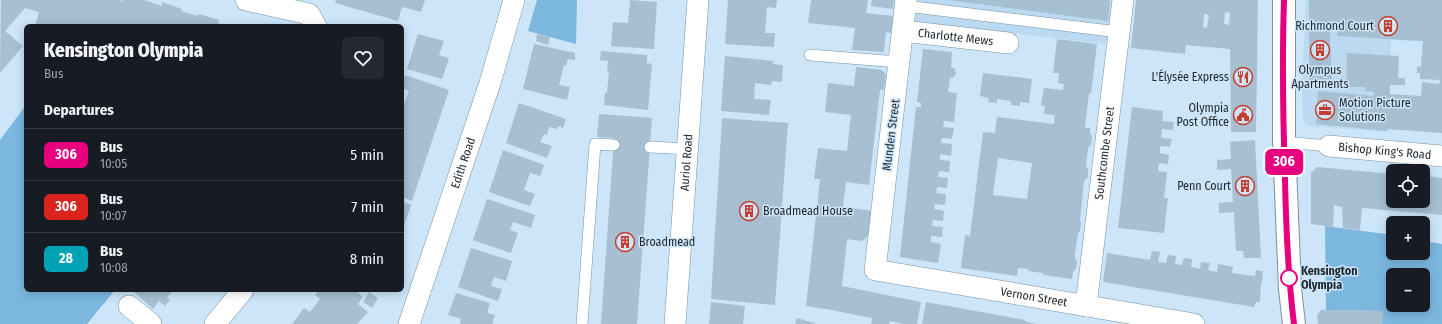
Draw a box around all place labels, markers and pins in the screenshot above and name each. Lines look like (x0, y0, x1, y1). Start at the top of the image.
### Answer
building icon: Richmond Court (1377, 15, 1399, 37)
place label: Richmond Court (1295, 19, 1374, 33)
building icon: Olympus Apartments (1309, 39, 1331, 61)
place label: Olympus Apartments (1291, 63, 1349, 91)
restaurant icon: L'Élysée Express (1232, 66, 1254, 88)
place label: L'Élysée Express (1152, 69, 1229, 84)
place label: Motion Picture Solutions (1339, 96, 1411, 124)
office icon: Motion Picture Solutions (1314, 99, 1336, 121)
place label: Olympia Post Office (1177, 101, 1229, 129)
public building icon: Olympia Post Office (1232, 104, 1254, 126)
building icon: Penn Court (1234, 175, 1256, 197)
place label: Penn Court (1177, 179, 1231, 193)
building icon: Broadmead House (738, 200, 760, 222)
place label: Broadmead House (763, 204, 853, 218)
building icon: Broadmead (614, 231, 636, 253)
place label: Broadmead (639, 235, 695, 249)
place label: Kensington Olympia (1301, 264, 1357, 292)
marker: Kensington Olympia (1280, 269, 1298, 287)

